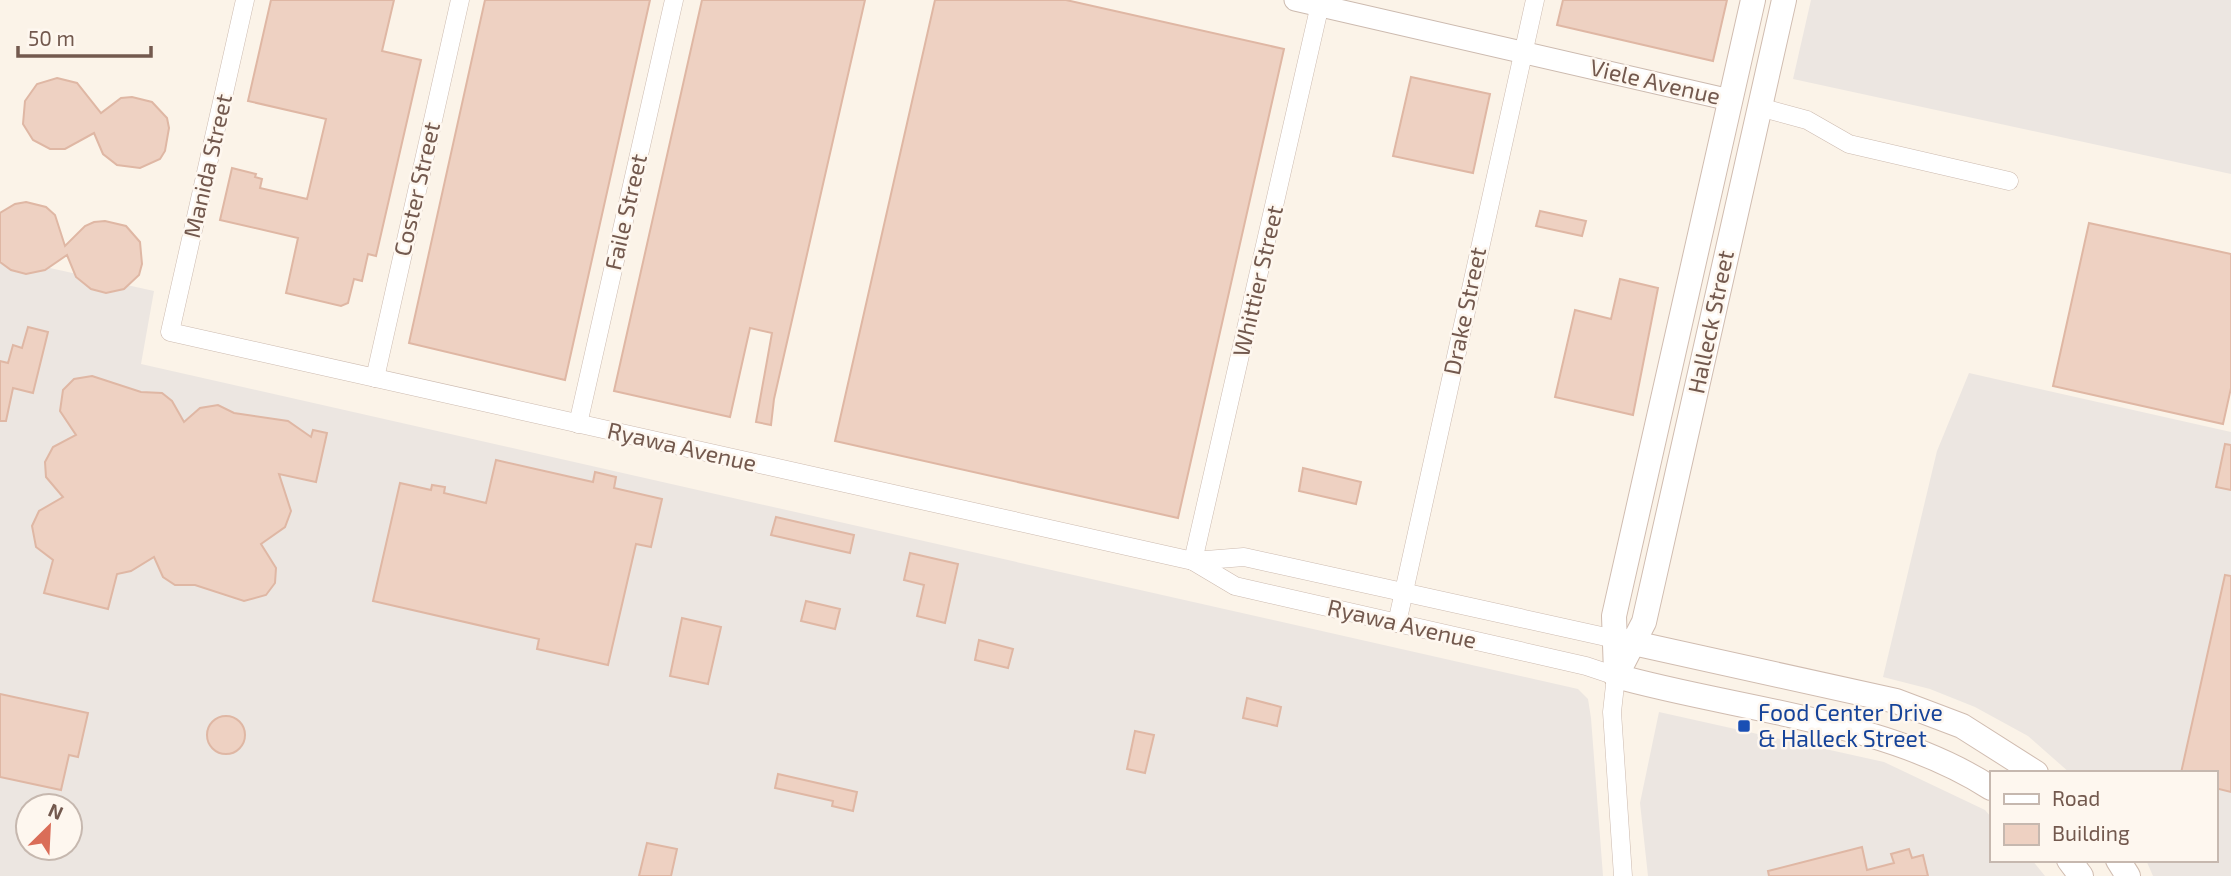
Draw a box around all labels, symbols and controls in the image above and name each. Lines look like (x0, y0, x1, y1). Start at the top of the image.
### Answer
scale bar (18, 14, 150, 58)
text: 50 m (28, 25, 75, 50)
street label: Viele Avenue (1587, 52, 1723, 110)
street label: Manida Street (177, 91, 237, 240)
street label: Coster Street (387, 119, 445, 259)
street label: Faile Street (598, 151, 652, 273)
street label: Whittier Street (1226, 202, 1288, 359)
street label: Drake Street (1437, 244, 1491, 377)
street label: Halleck Street (1681, 247, 1739, 396)
street label: Ryawa Avenue (605, 415, 759, 477)
street label: Ryawa Avenue (1325, 592, 1479, 654)
place label: Food Center Drive & Halleck Street (1758, 698, 1943, 752)
marker: Food Center Drive & Halleck Street (1736, 718, 1752, 734)
legend (1990, 771, 2217, 862)
text: Road (2052, 785, 2100, 810)
north arrow (14, 792, 84, 862)
text: N (45, 798, 67, 824)
text: Building (2052, 820, 2130, 845)

